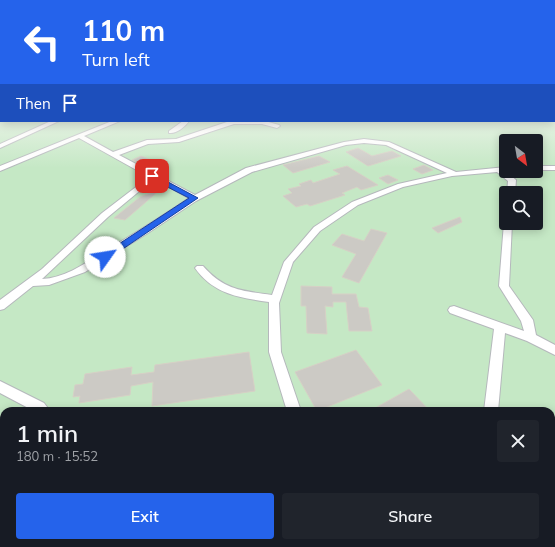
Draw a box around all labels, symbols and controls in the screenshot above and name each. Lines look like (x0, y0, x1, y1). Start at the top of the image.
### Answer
text: 110 m (82, 13, 165, 48)
icon: left (16, 16, 68, 68)
text: Turn left (82, 48, 150, 71)
icon: arrive (59, 92, 81, 114)
text: Then (16, 94, 51, 113)
north arrow (499, 134, 543, 178)
map controls (499, 134, 543, 230)
pin (135, 159, 169, 193)
icon: arrive (141, 165, 163, 187)
button: search (499, 186, 543, 230)
position arrow (84, 236, 126, 278)
text: 1 min (16, 418, 78, 448)
button: close (497, 420, 539, 462)
text: 180 m · 15:52 (16, 448, 98, 464)
button: Exit (16, 493, 274, 539)
button: Share (282, 493, 539, 539)

